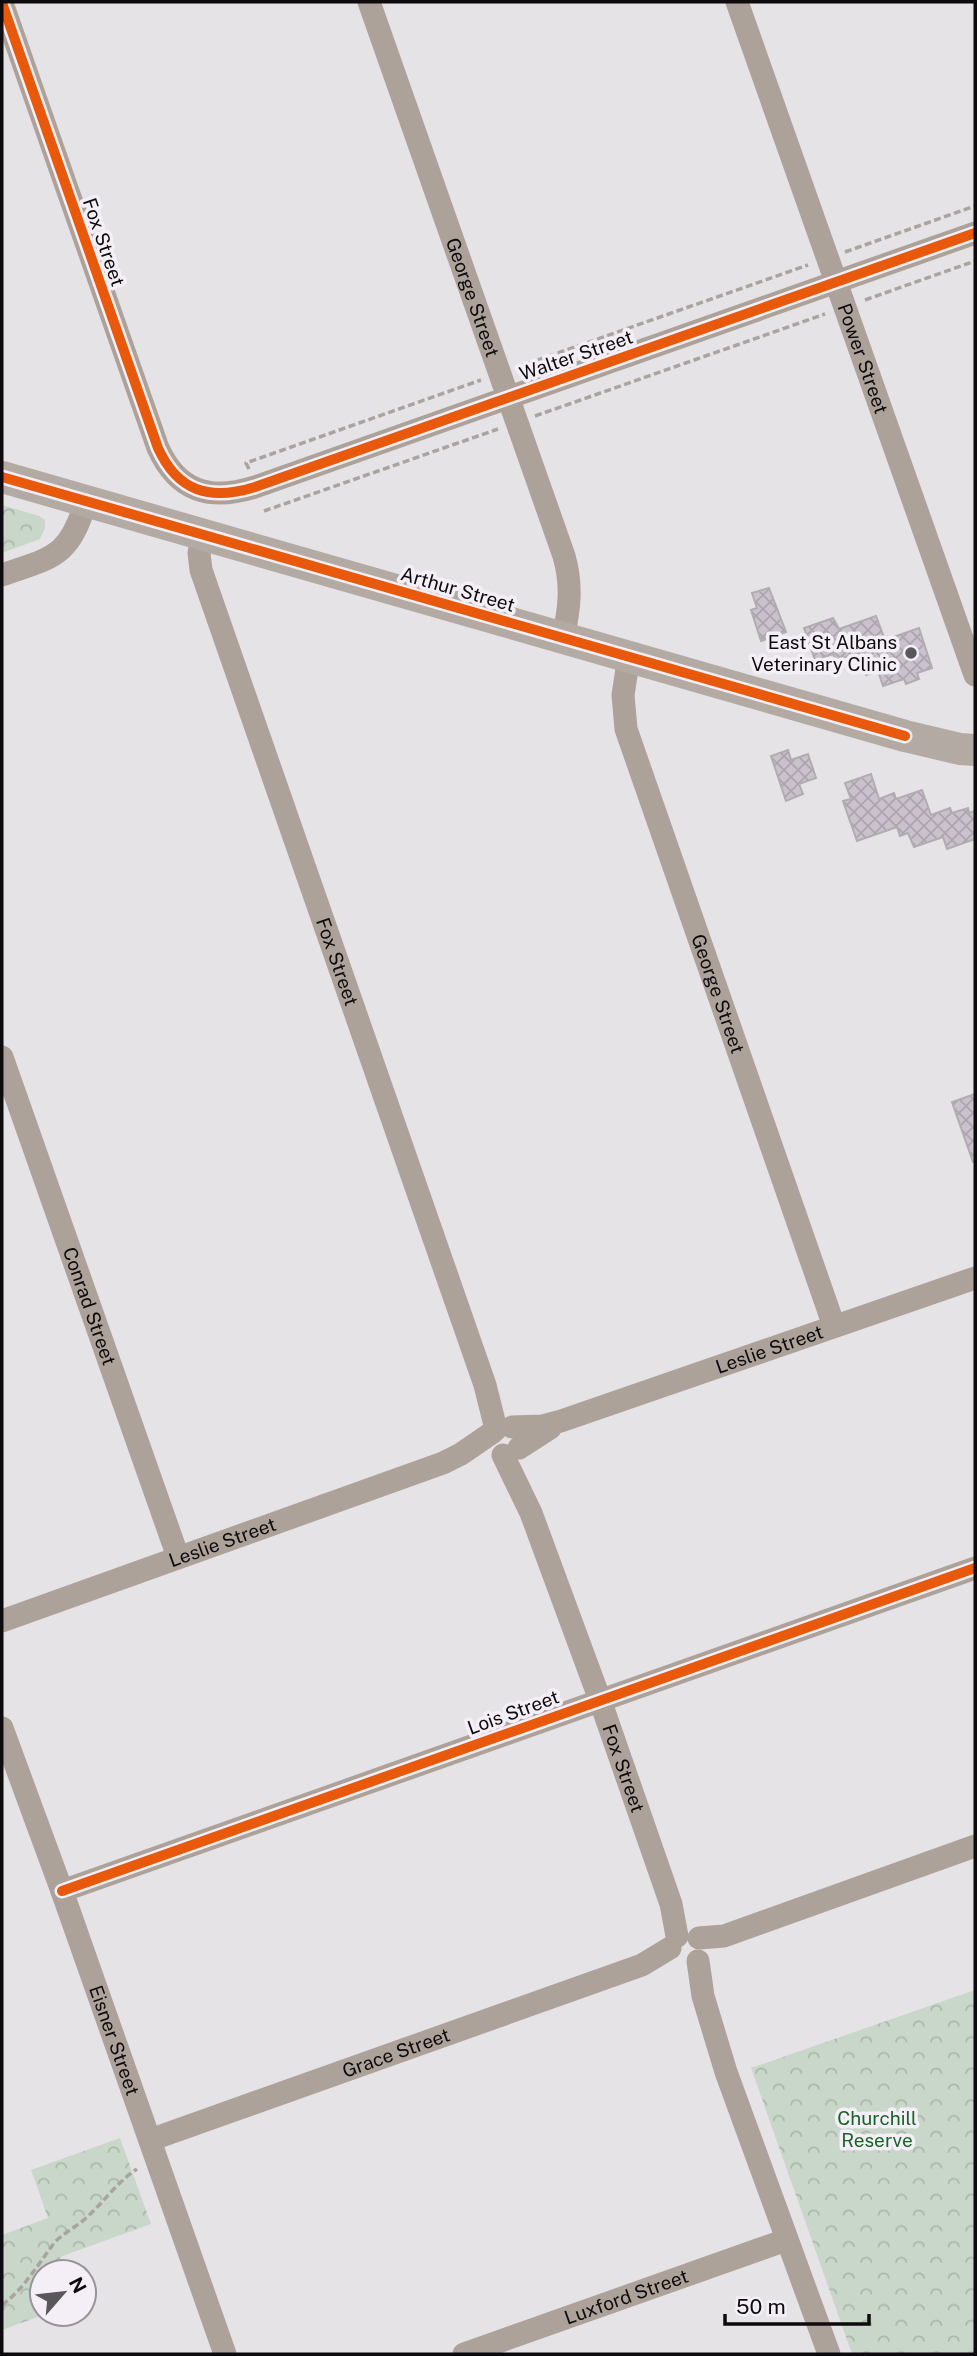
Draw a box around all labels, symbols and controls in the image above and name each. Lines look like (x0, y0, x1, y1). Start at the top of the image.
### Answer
street label: Fox Street (79, 195, 129, 289)
street label: George Street (442, 235, 504, 360)
street label: Power Street (833, 300, 893, 417)
street label: Walter Street (517, 325, 635, 385)
street label: Arthur Street (398, 562, 518, 616)
place label: East St Albans Veterinary Clinic (751, 631, 897, 675)
marker: East St Albans Veterinary Clinic (903, 645, 919, 661)
street label: Fox Street (312, 914, 363, 1009)
street label: George Street (687, 931, 749, 1056)
street label: Conrad Street (59, 1244, 121, 1368)
street label: Leslie Street (713, 1320, 826, 1378)
street label: Leslie Street (166, 1513, 279, 1571)
street label: Lois Street (464, 1685, 562, 1739)
street label: Fox Street (598, 1721, 649, 1815)
street label: Eisner Street (85, 1982, 144, 2098)
street label: Grace Street (339, 2023, 453, 2082)
park label: Churchill Reserve (837, 2107, 917, 2151)
north arrow (28, 2258, 98, 2328)
street label: Luxford Street (561, 2265, 691, 2329)
text: N (65, 2273, 91, 2297)
scale bar (725, 2282, 869, 2326)
text: 50 m (736, 2294, 786, 2319)

